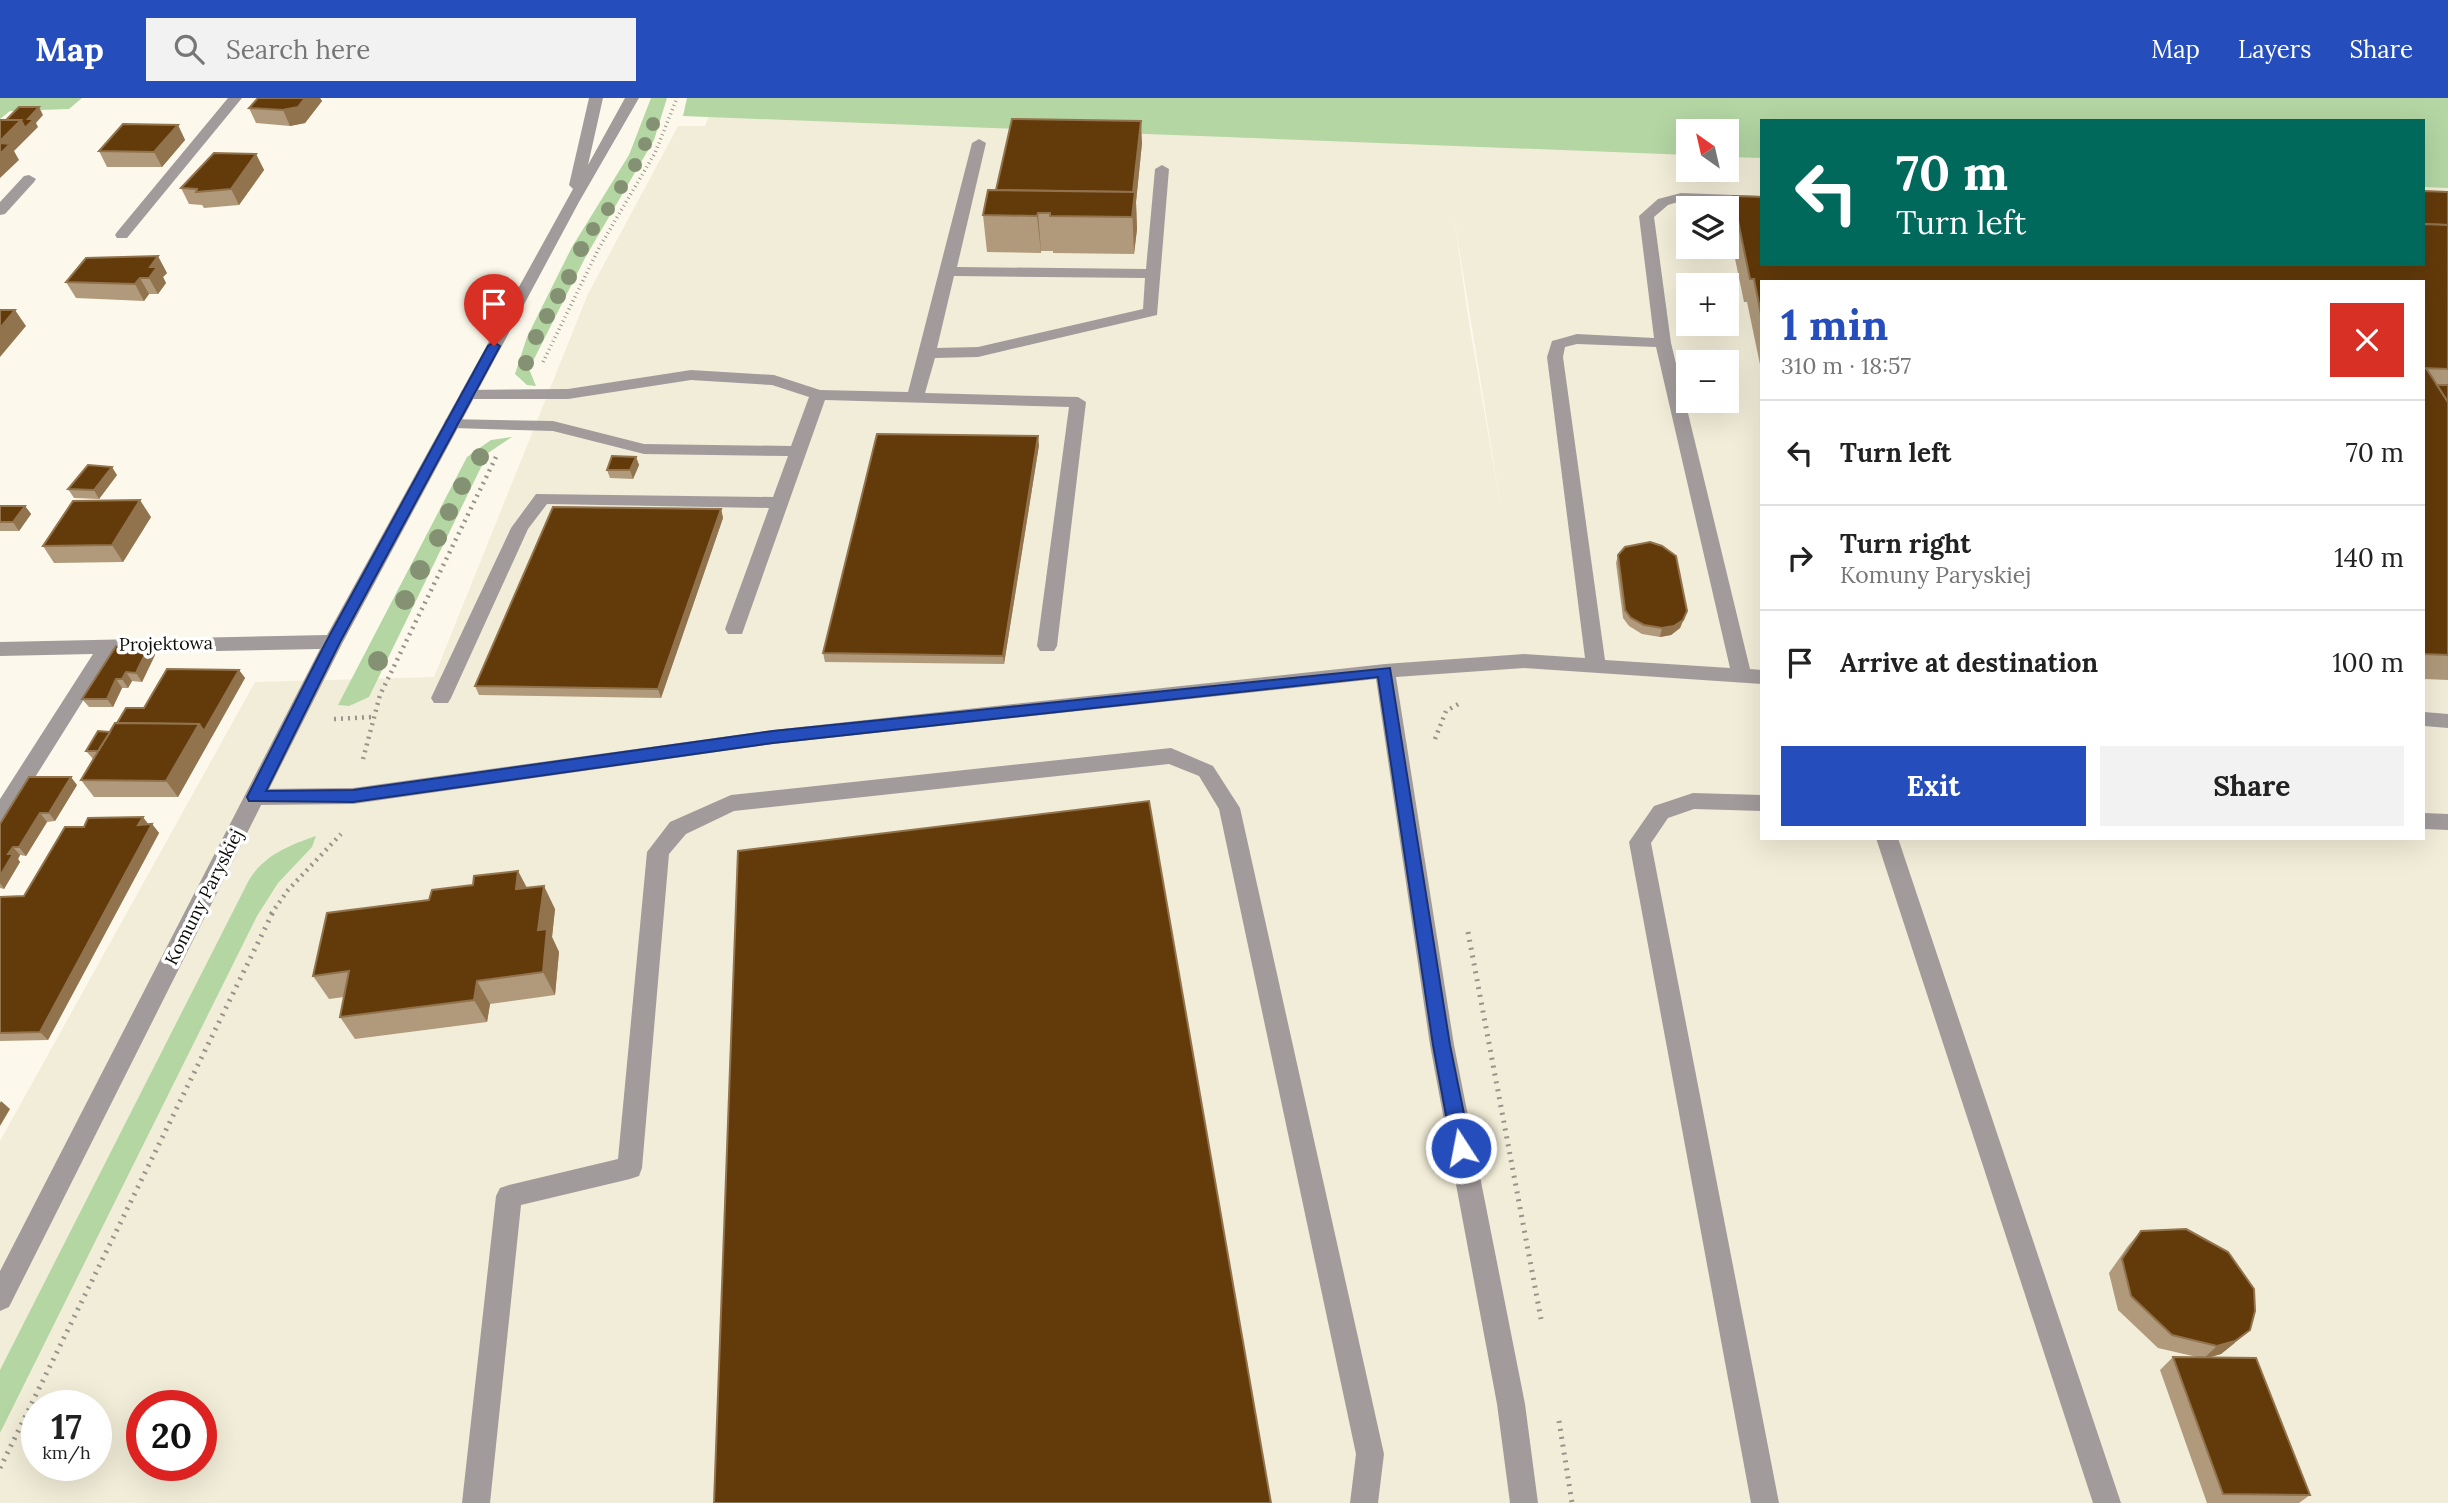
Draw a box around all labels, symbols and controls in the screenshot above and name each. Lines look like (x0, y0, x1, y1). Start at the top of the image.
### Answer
search box (146, 18, 636, 81)
text: Map (35, 28, 104, 70)
icon: search (170, 30, 208, 68)
text: Search here (226, 33, 370, 66)
text: Map (2151, 34, 2200, 65)
text: Layers (2238, 34, 2311, 65)
text: Share (2349, 34, 2413, 65)
north arrow (1676, 119, 1740, 182)
map controls (1676, 119, 1739, 413)
text: 70 m (1896, 141, 2008, 203)
icon: left (1781, 147, 1872, 238)
button: layers (1676, 196, 1739, 259)
text: Turn left (1896, 202, 2026, 243)
button: + (1676, 273, 1739, 336)
pin (464, 274, 524, 346)
icon: arrive (475, 285, 513, 323)
text: 1 min (1781, 298, 1888, 352)
button: close (2330, 303, 2404, 377)
button: − (1676, 350, 1739, 413)
text: 310 m · 18:57 (1781, 351, 1911, 380)
icon: left (1781, 434, 1819, 472)
text: Turn left (1840, 436, 1951, 469)
text: 70 m (2346, 436, 2404, 469)
text: Turn right (1840, 527, 1971, 560)
icon: right (1781, 539, 1819, 577)
text: 140 m (2334, 541, 2404, 574)
text: Komuny Paryskiej (1840, 560, 2031, 589)
street label: Projektowa (119, 631, 213, 656)
icon: arrive (1781, 644, 1819, 682)
text: Arrive at destination (1840, 646, 2098, 679)
text: 100 m (2332, 646, 2404, 679)
button: Exit (1781, 746, 2086, 826)
button: Share (2100, 746, 2404, 826)
street label: Komuny Paryskiej (159, 825, 248, 969)
position arrow (1424, 1111, 1498, 1185)
speed limit sign: 20 (126, 1390, 217, 1481)
text: 17 (51, 1404, 82, 1449)
text: km/h (42, 1441, 91, 1464)

